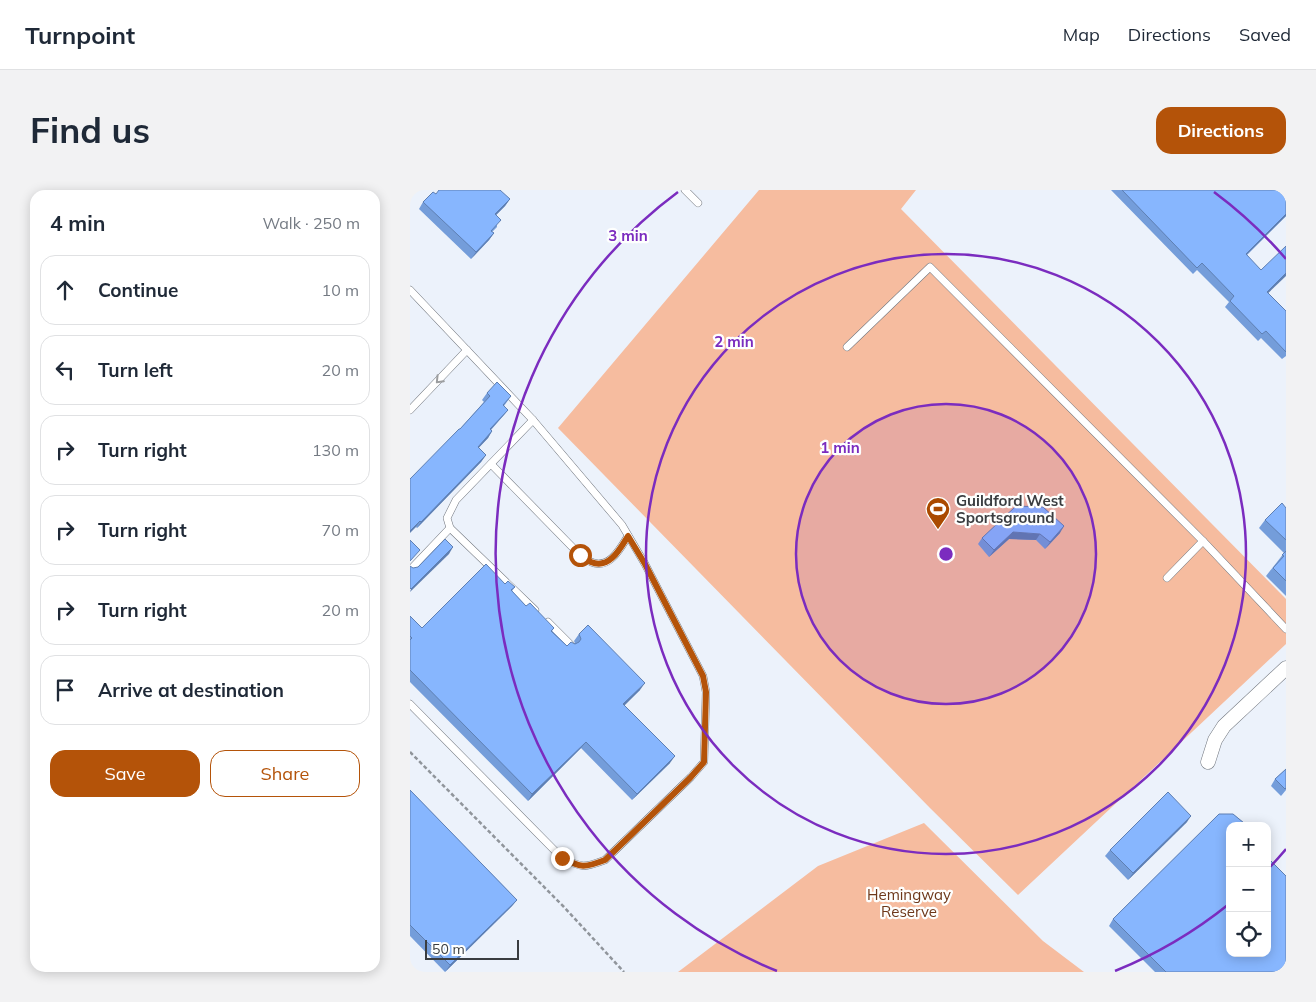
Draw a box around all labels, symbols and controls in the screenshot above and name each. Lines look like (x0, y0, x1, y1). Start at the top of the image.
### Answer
text: Turnpoint (25, 20, 135, 50)
text: Map (1063, 23, 1100, 46)
text: Directions (1128, 23, 1211, 46)
text: Saved (1239, 23, 1291, 46)
button: Directions (1156, 107, 1286, 154)
text: Find us (30, 108, 150, 152)
text: 4 min (50, 210, 105, 236)
text: Walk · 250 m (262, 213, 360, 233)
text: 3 min (608, 226, 648, 245)
icon: ahead (51, 276, 79, 304)
text: Continue (98, 278, 178, 302)
text: 10 m (322, 280, 359, 300)
text: 2 min (714, 332, 754, 351)
icon: left (51, 356, 79, 384)
text: Turn left (98, 358, 173, 382)
text: 20 m (322, 360, 359, 380)
one-way arrow (436, 374, 445, 383)
icon: right (51, 436, 79, 464)
text: Turn right (98, 438, 187, 462)
text: 1 min (820, 438, 860, 457)
text: 130 m (312, 440, 359, 460)
place label: Guildford West Sportsground (956, 491, 1064, 527)
sports icon: Guildford West Sportsground (925, 496, 951, 530)
icon: right (51, 516, 79, 544)
text: Turn right (98, 518, 187, 542)
text: 70 m (322, 520, 359, 540)
route start (569, 544, 592, 567)
centre of rings (937, 545, 955, 563)
icon: right (51, 596, 79, 624)
text: Turn right (98, 598, 187, 622)
text: 20 m (322, 600, 359, 620)
icon: arrive (51, 676, 79, 704)
text: Arrive at destination (98, 678, 284, 702)
button: Save (50, 750, 200, 797)
button: Share (210, 750, 360, 797)
map controls (1226, 822, 1271, 957)
button: + (1226, 822, 1271, 867)
route end (551, 847, 574, 870)
button: − (1226, 867, 1271, 912)
park label: Hemingway Reserve (867, 885, 951, 921)
button: locate (1226, 912, 1271, 957)
scale bar (425, 937, 519, 960)
text: 50 m (432, 940, 465, 958)

